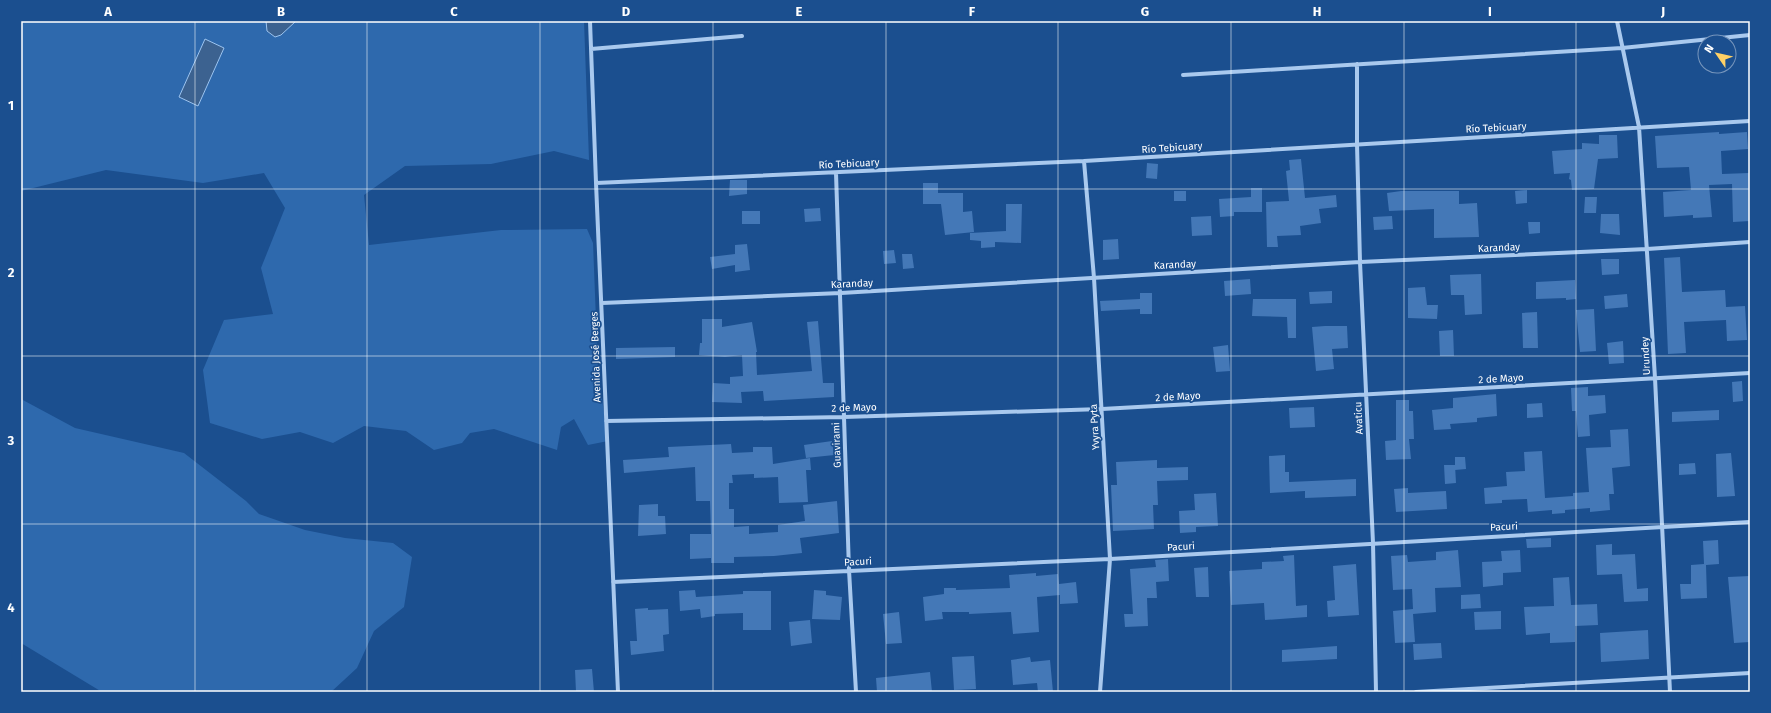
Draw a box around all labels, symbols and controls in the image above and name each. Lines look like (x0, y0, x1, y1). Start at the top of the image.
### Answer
text: A (103, 4, 112, 19)
text: B (277, 4, 285, 19)
text: C (450, 4, 458, 19)
text: D (622, 4, 631, 19)
text: E (796, 4, 803, 19)
text: F (969, 4, 976, 19)
text: G (1141, 4, 1149, 19)
text: H (1313, 4, 1321, 19)
text: I (1488, 4, 1492, 19)
text: J (1660, 4, 1665, 19)
north arrow (1697, 34, 1737, 74)
text: N (1702, 42, 1717, 55)
text: 1 (8, 98, 14, 113)
street label: Río Tebicuary (1465, 119, 1527, 136)
street label: Río Tebicuary (1141, 139, 1203, 156)
street label: Río Tebicuary (818, 155, 880, 172)
street label: Karanday (1478, 241, 1520, 255)
street label: Karanday (1154, 258, 1196, 272)
text: 2 (8, 265, 15, 280)
street label: Karanday (831, 277, 873, 291)
street label: Avenida José Berges (588, 311, 604, 403)
street label: Urundey (1639, 336, 1653, 376)
street label: 2 de Mayo (1478, 372, 1524, 386)
street label: 2 de Mayo (1155, 390, 1201, 404)
street label: 2 de Mayo (831, 401, 877, 415)
street label: Avaticu (1352, 401, 1366, 435)
street label: Yvyra Pyta (1088, 404, 1102, 450)
street label: Guavirami (830, 422, 844, 468)
text: 3 (7, 433, 15, 448)
street label: Pacuri (1490, 520, 1518, 534)
street label: Pacuri (1167, 540, 1195, 554)
street label: Pacuri (844, 555, 872, 569)
text: 4 (7, 600, 15, 615)

